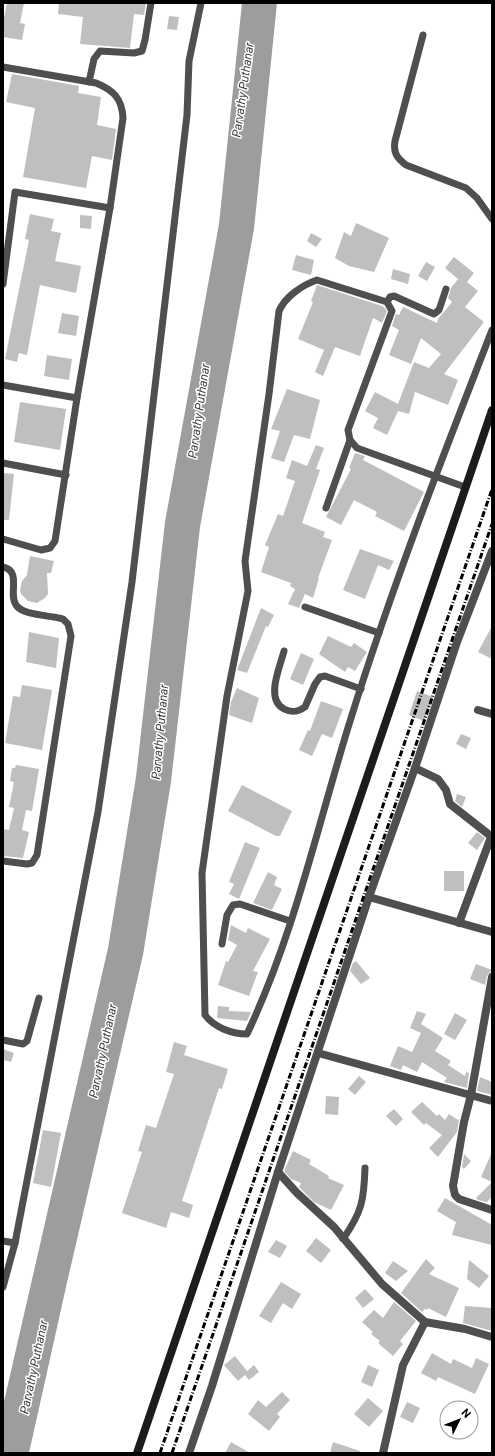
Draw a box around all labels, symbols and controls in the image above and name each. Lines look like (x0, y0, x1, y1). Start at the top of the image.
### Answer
water label: Parvathy Puthanar (229, 41, 257, 138)
water label: Parvathy Puthanar (185, 362, 213, 459)
water label: Parvathy Puthanar (149, 683, 171, 780)
water label: Parvathy Puthanar (86, 1002, 120, 1099)
water label: Parvathy Puthanar (17, 1318, 51, 1415)
north arrow (439, 1400, 479, 1440)
text: N (459, 1406, 474, 1421)

